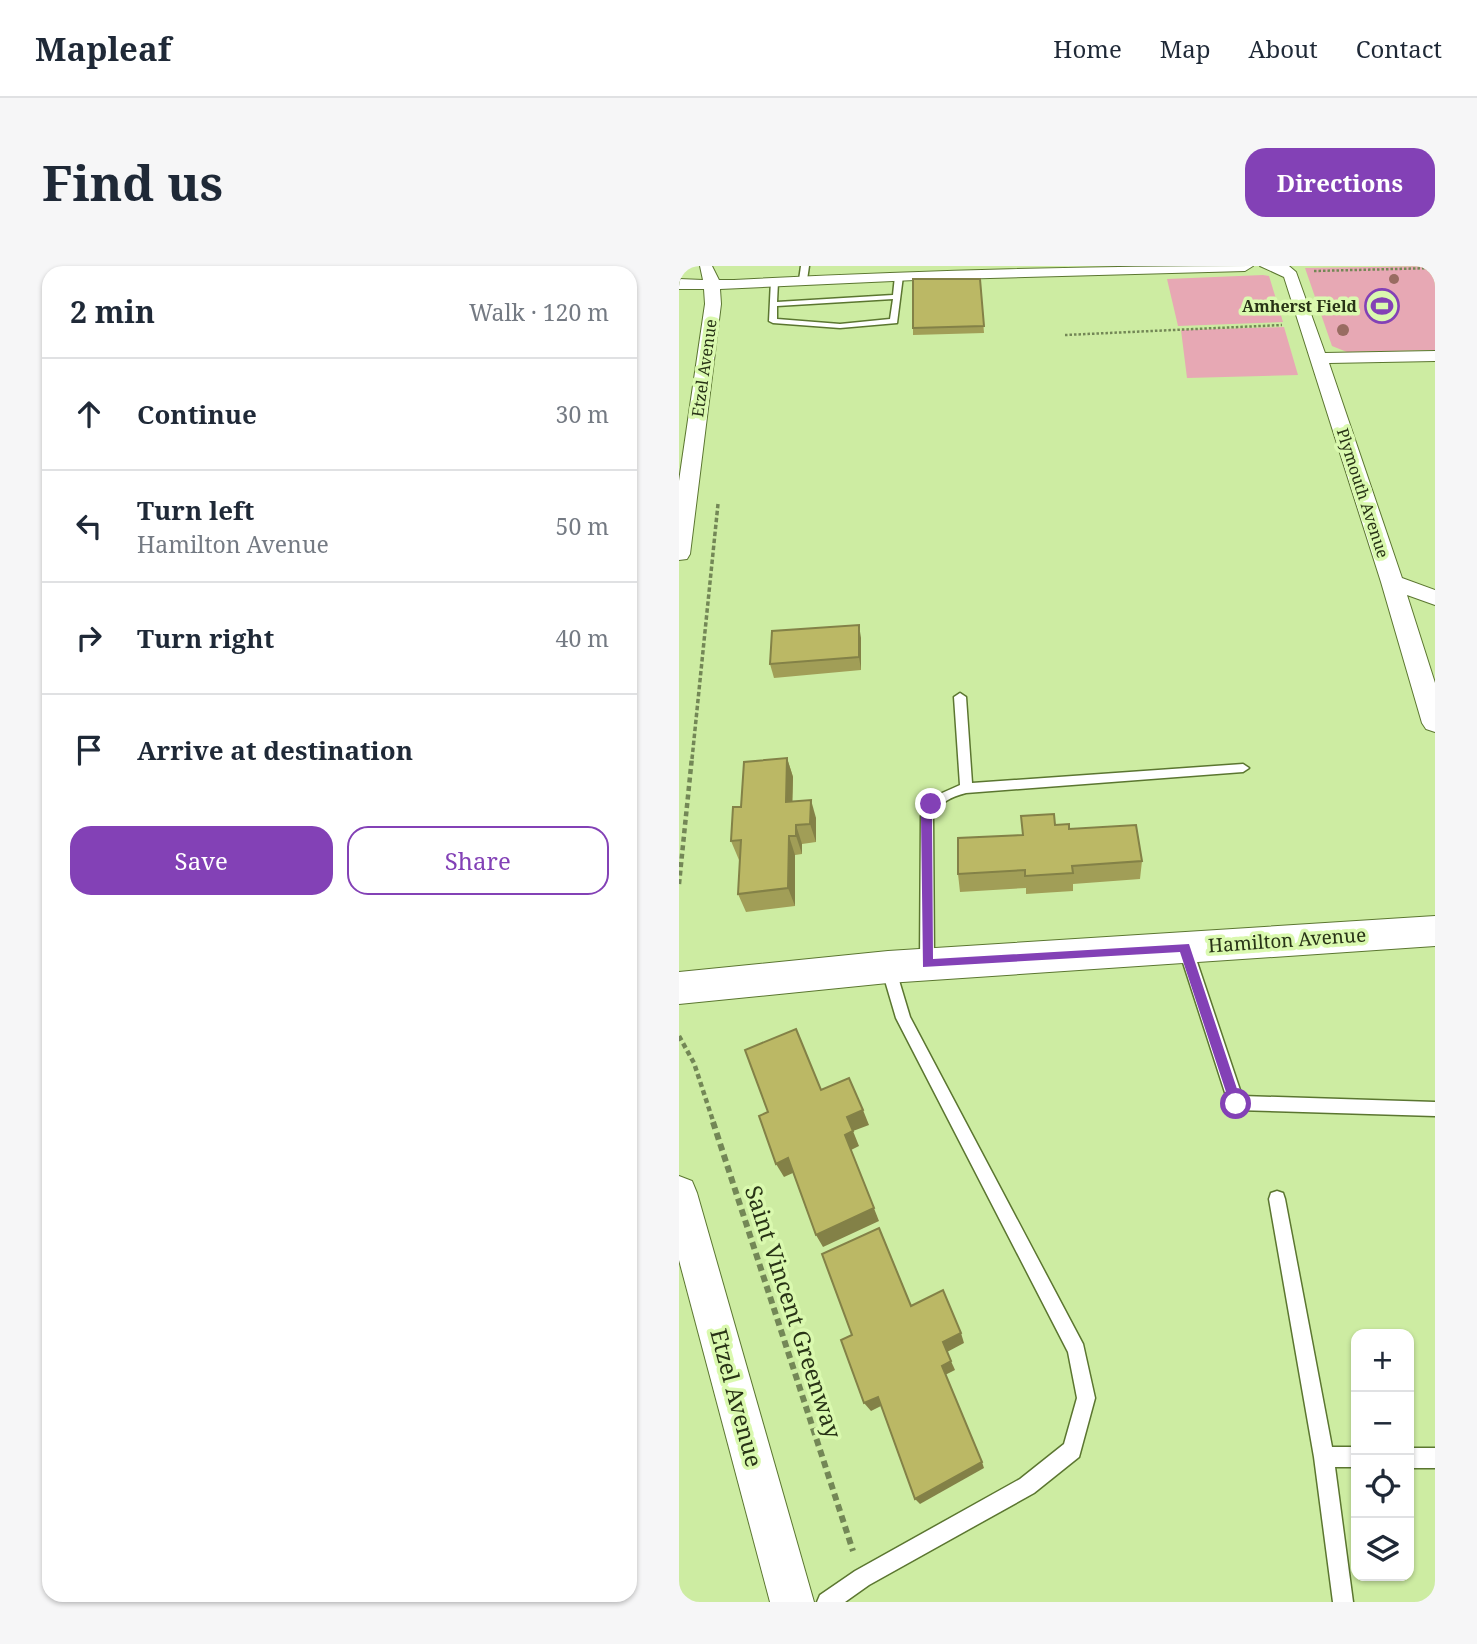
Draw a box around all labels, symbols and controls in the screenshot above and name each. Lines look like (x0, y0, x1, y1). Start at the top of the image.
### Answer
text: Mapleaf (35, 26, 171, 71)
text: Home (1053, 32, 1122, 65)
text: Map (1160, 32, 1211, 65)
text: About (1249, 32, 1318, 65)
text: Contact (1356, 32, 1442, 65)
button: Directions (1245, 148, 1435, 217)
text: Find us (42, 149, 223, 215)
sports icon: Amherst Field (1363, 287, 1401, 325)
text: 2 min (70, 291, 155, 332)
place label: Amherst Field (1242, 295, 1358, 317)
text: Walk · 120 m (469, 296, 609, 328)
street label: Etzel Avenue (686, 318, 722, 418)
icon: ahead (70, 395, 108, 433)
text: Continue (137, 396, 257, 432)
text: 30 m (556, 398, 609, 430)
street label: Plymouth Avenue (1332, 425, 1394, 561)
text: Turn left (137, 492, 254, 528)
icon: left (70, 507, 108, 545)
text: 50 m (556, 510, 609, 542)
text: Hamilton Avenue (137, 528, 329, 560)
icon: right (70, 619, 108, 657)
text: Turn right (137, 620, 274, 656)
text: 40 m (556, 622, 609, 654)
icon: arrive (70, 731, 108, 769)
text: Arrive at destination (137, 732, 413, 768)
route end (915, 788, 946, 819)
button: Save (70, 826, 333, 895)
button: Share (347, 826, 609, 895)
street label: Hamilton Avenue (1207, 922, 1367, 958)
route start (1220, 1088, 1251, 1119)
street label: Saint Vincent Greenway (738, 1181, 850, 1442)
street label: Etzel Avenue (703, 1325, 771, 1470)
map controls (1351, 1329, 1414, 1581)
button: + (1351, 1329, 1414, 1392)
button: − (1351, 1392, 1414, 1455)
button: locate (1351, 1455, 1414, 1518)
button: layers (1351, 1518, 1414, 1581)

